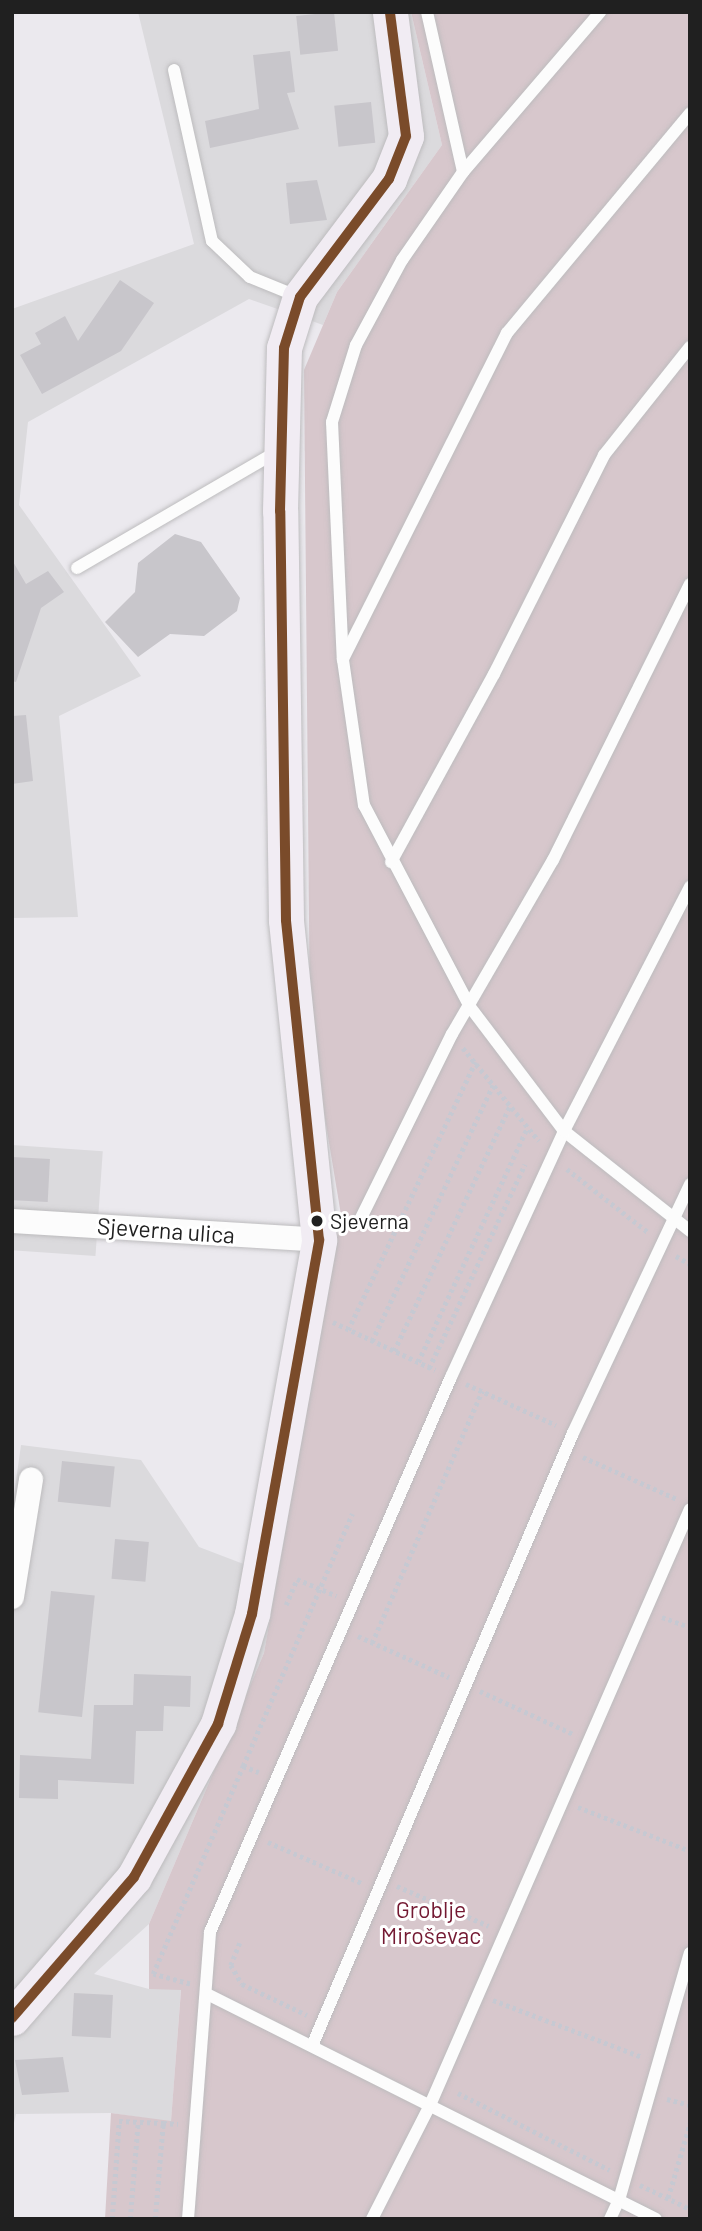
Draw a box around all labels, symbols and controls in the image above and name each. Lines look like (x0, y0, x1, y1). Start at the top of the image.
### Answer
place label: Sjeverna (330, 1208, 409, 1234)
street label: Sjeverna ulica (96, 1211, 236, 1249)
marker: Sjeverna (310, 1214, 324, 1228)
park label: Groblje Miroševac (381, 1895, 481, 1949)

